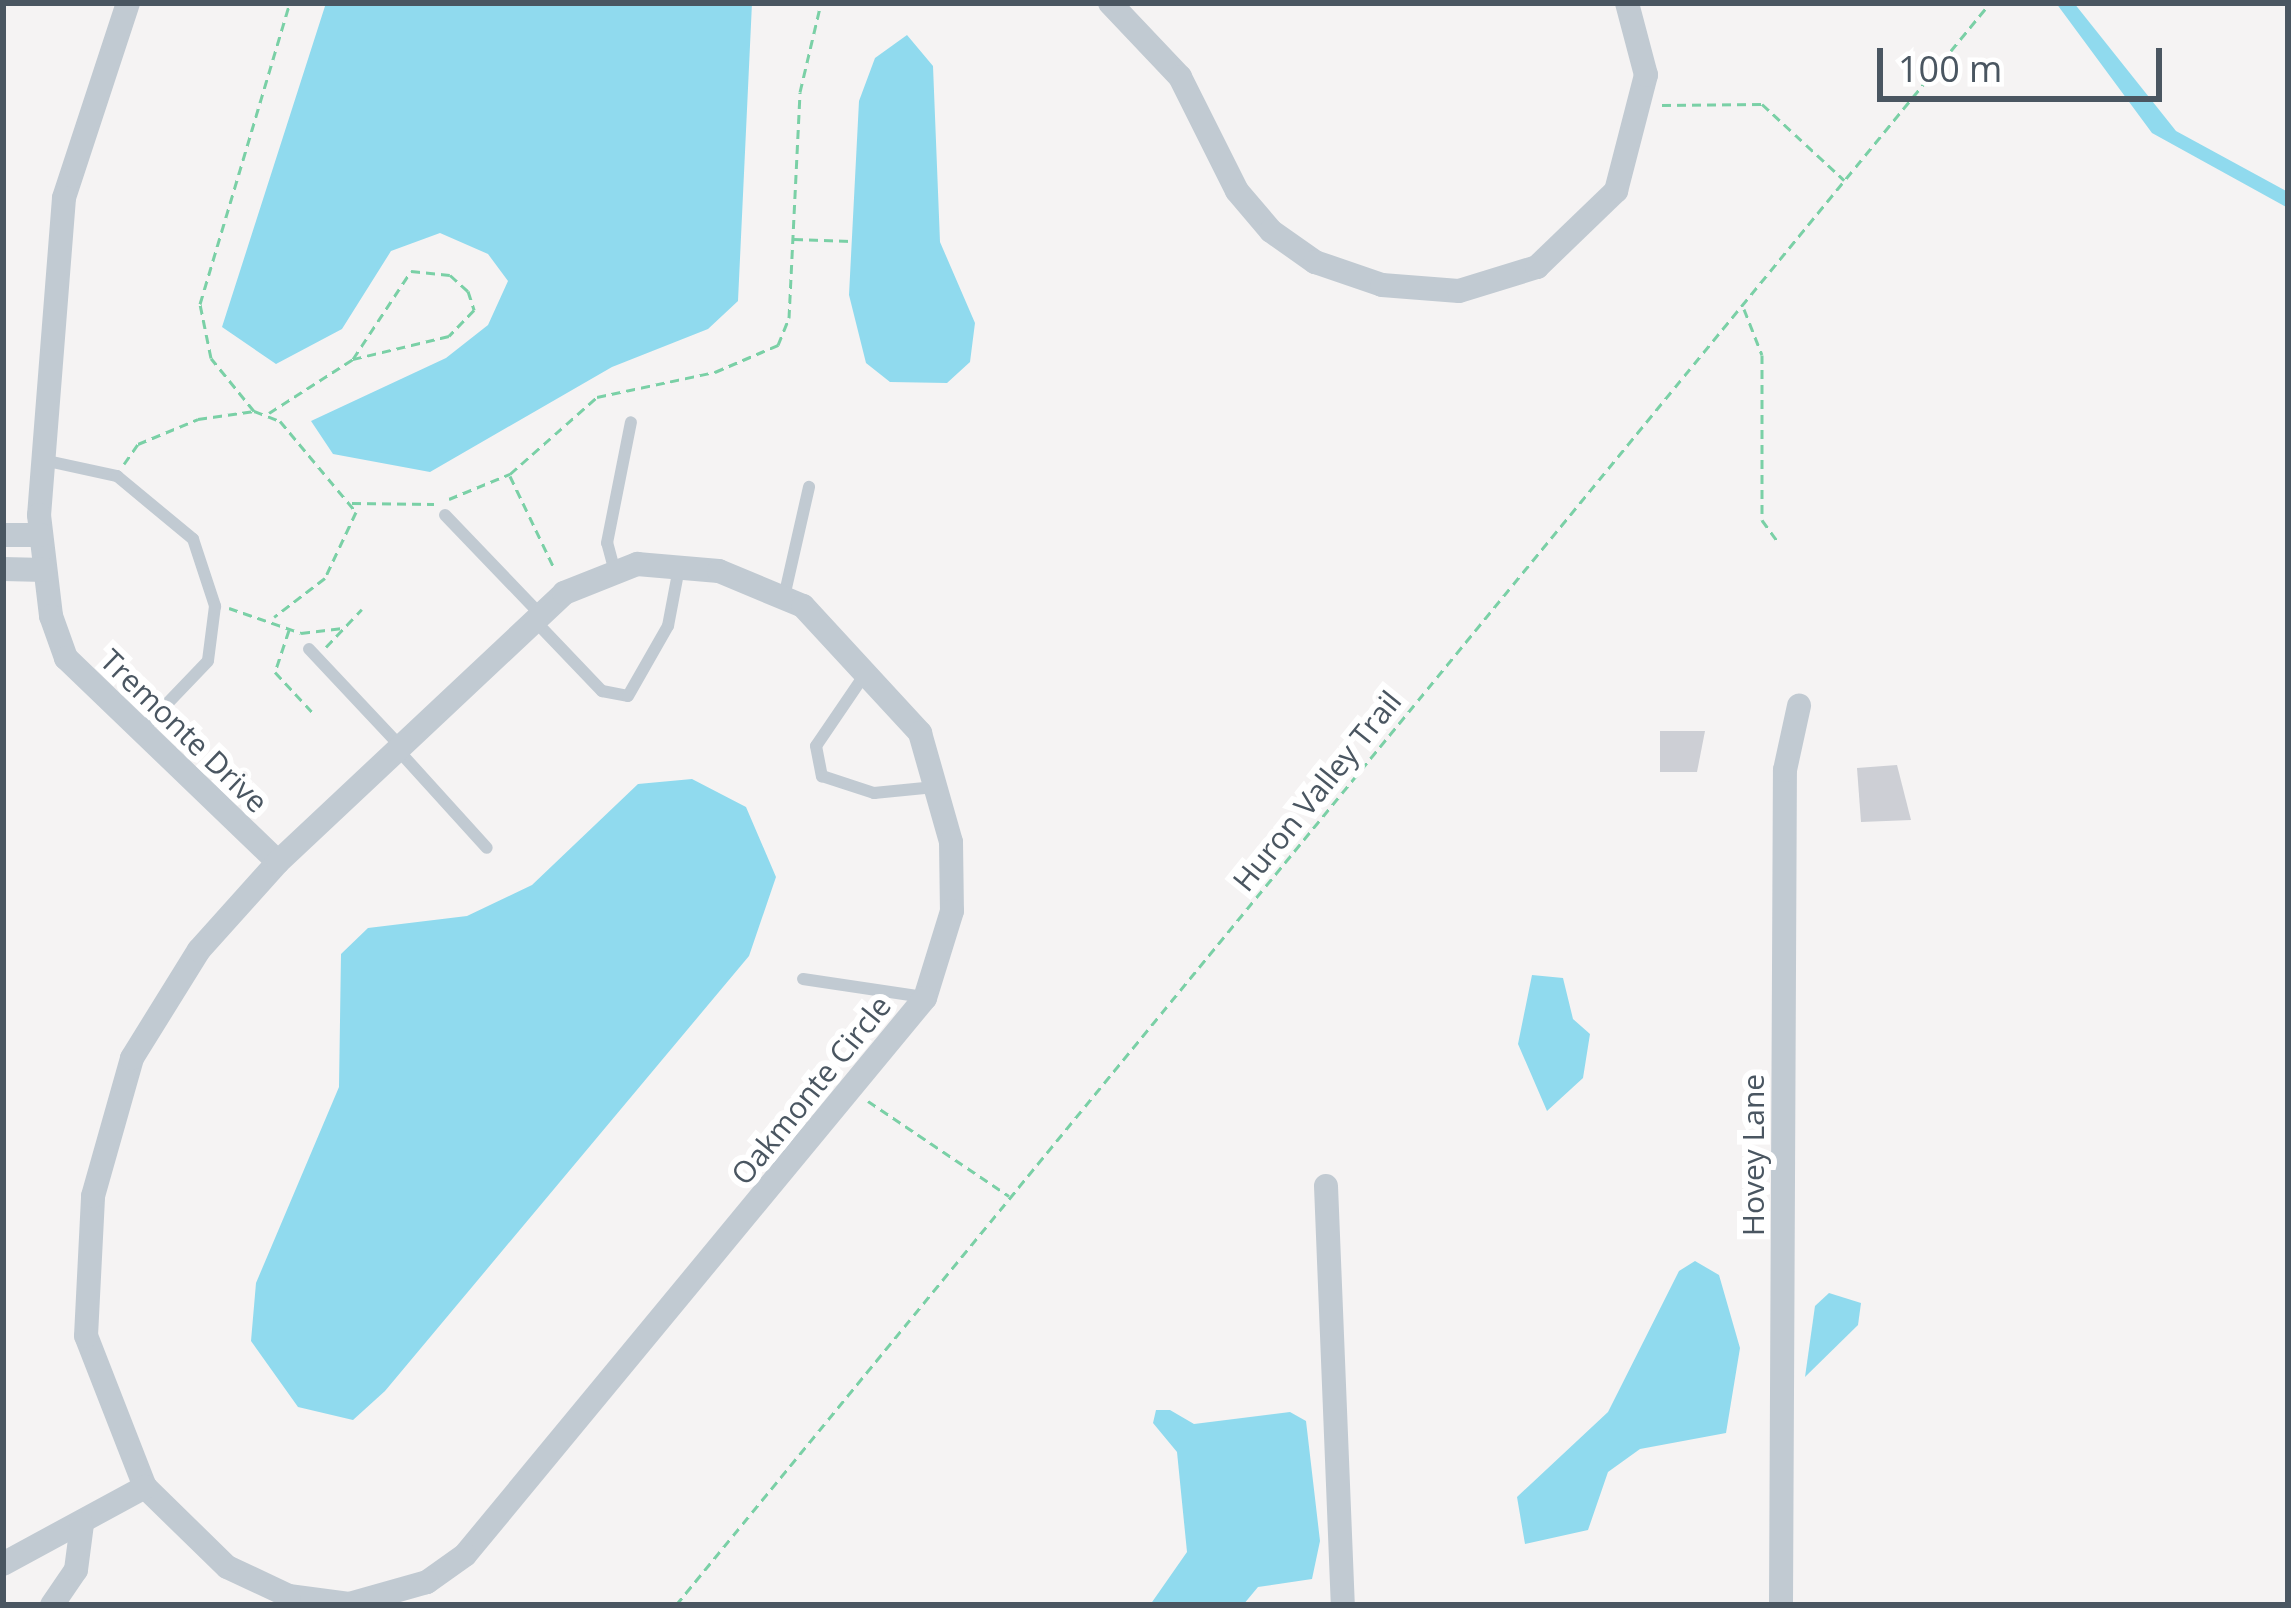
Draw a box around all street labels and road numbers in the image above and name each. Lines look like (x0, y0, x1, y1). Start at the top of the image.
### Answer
street label: Tremonte Drive (93, 642, 275, 820)
street label: Huron Valley Trail (1225, 684, 1409, 898)
street label: Oakmonte Circle (724, 988, 898, 1192)
street label: Hovey Lane (1735, 1074, 1771, 1236)

